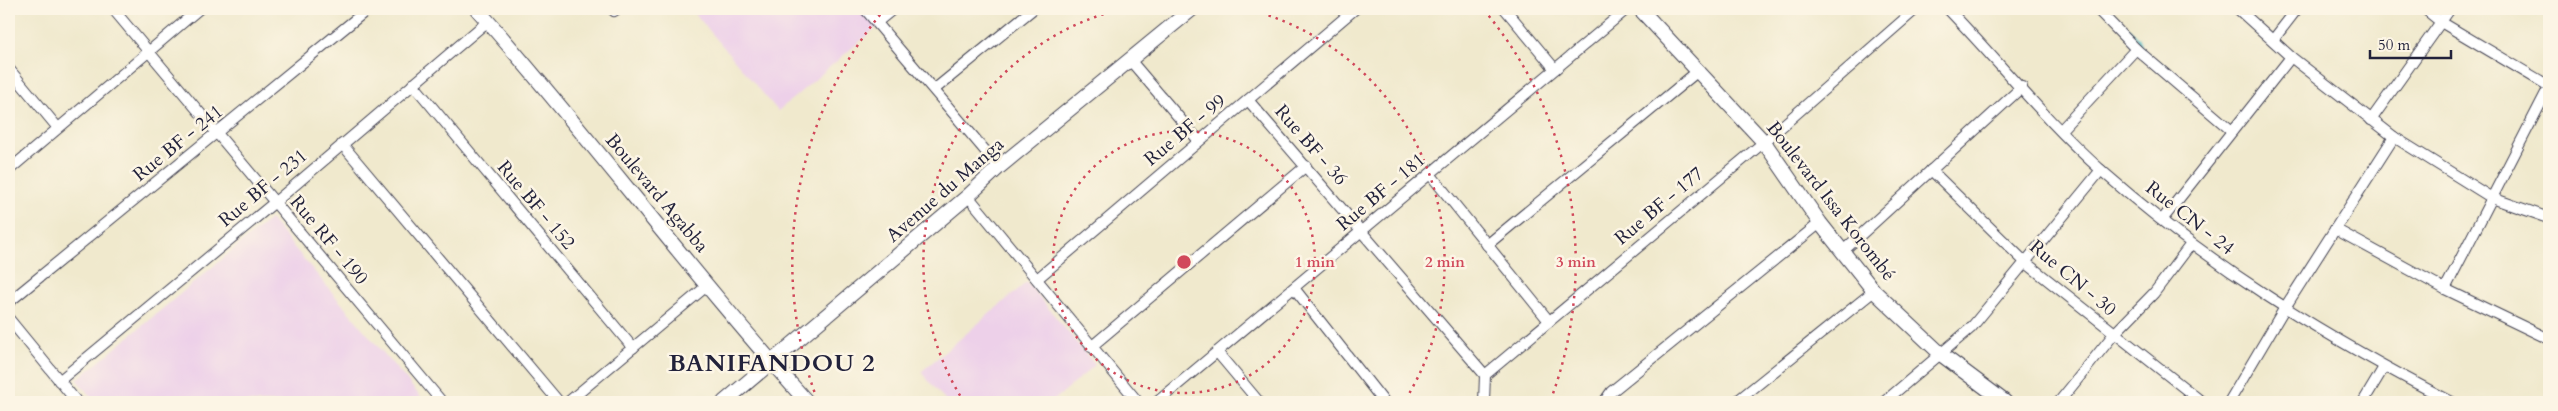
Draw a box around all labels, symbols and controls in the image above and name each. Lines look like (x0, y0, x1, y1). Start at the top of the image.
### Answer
scale bar (2370, 28, 2452, 60)
text: 50 m (2378, 35, 2410, 55)
street label: Rue BF - 99 (1139, 88, 1232, 172)
street label: Rue BF - 241 (127, 99, 229, 187)
street label: Rue BF - 36 (1269, 99, 1353, 191)
street label: Boulevard Issa Korombé (1760, 116, 1902, 286)
street label: Boulevard Agabba (599, 128, 715, 258)
street label: Avenue du Manga (881, 132, 1009, 248)
street label: Rue BF - 231 (213, 143, 313, 233)
street label: Rue BF - 181 (1331, 147, 1431, 237)
street label: Rue BF - 152 (491, 155, 581, 255)
street label: Rue BF - 177 (1609, 161, 1709, 251)
street label: Rue CN - 24 (2140, 175, 2240, 261)
street label: Rue RF - 190 (284, 190, 374, 290)
street label: Rue CN - 30 (2024, 234, 2122, 322)
text: 1 min (1295, 252, 1335, 272)
text: 2 min (1425, 252, 1465, 272)
text: 3 min (1556, 252, 1596, 272)
centre of rings (1175, 253, 1193, 271)
district label: BANIFANDOU 2 (669, 347, 875, 380)

